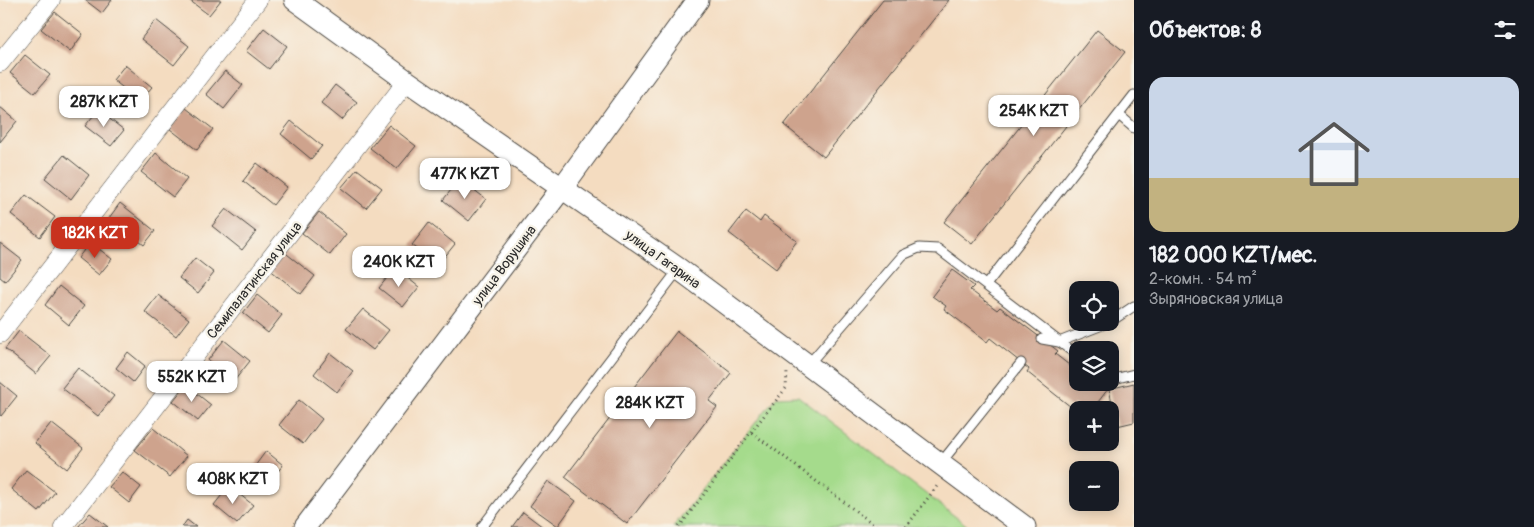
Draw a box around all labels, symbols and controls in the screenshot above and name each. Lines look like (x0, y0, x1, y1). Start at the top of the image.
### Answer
icon: filters (1491, 16, 1519, 44)
text: Объектов: 8 (1149, 17, 1261, 44)
pin: 287K KZT (52, 86, 156, 128)
text: 287K KZT (70, 92, 138, 112)
pin: 254K KZT (982, 94, 1086, 137)
text: 254K KZT (999, 101, 1069, 121)
icon: home (1289, 109, 1379, 199)
pin: 477K KZT (413, 158, 517, 200)
text: 477K KZT (431, 164, 499, 184)
pin: 182K KZT (43, 216, 147, 259)
street label: Семипалатинская улица (203, 218, 305, 342)
street label: улица Ворушина (468, 222, 540, 309)
text: 182K KZT (62, 223, 128, 243)
street label: улица Гагарина (621, 226, 704, 292)
text: 182 000 KZT/мес. (1149, 242, 1317, 269)
pin: 240K KZT (347, 246, 451, 288)
text: 240K KZT (363, 252, 435, 272)
text: 2-комн. · 54 m² (1149, 269, 1257, 289)
map controls (1069, 281, 1119, 511)
button: locate (1069, 281, 1119, 331)
text: Зыряновская улица (1149, 289, 1283, 309)
button: layers (1069, 341, 1119, 391)
pin: 552K KZT (140, 360, 244, 403)
text: 552K KZT (158, 367, 226, 387)
pin: 284K KZT (598, 386, 702, 429)
text: 284K KZT (616, 393, 684, 413)
button: + (1069, 401, 1119, 451)
button: − (1069, 461, 1119, 511)
pin: 408K KZT (181, 462, 285, 505)
text: 408K KZT (198, 469, 268, 489)

